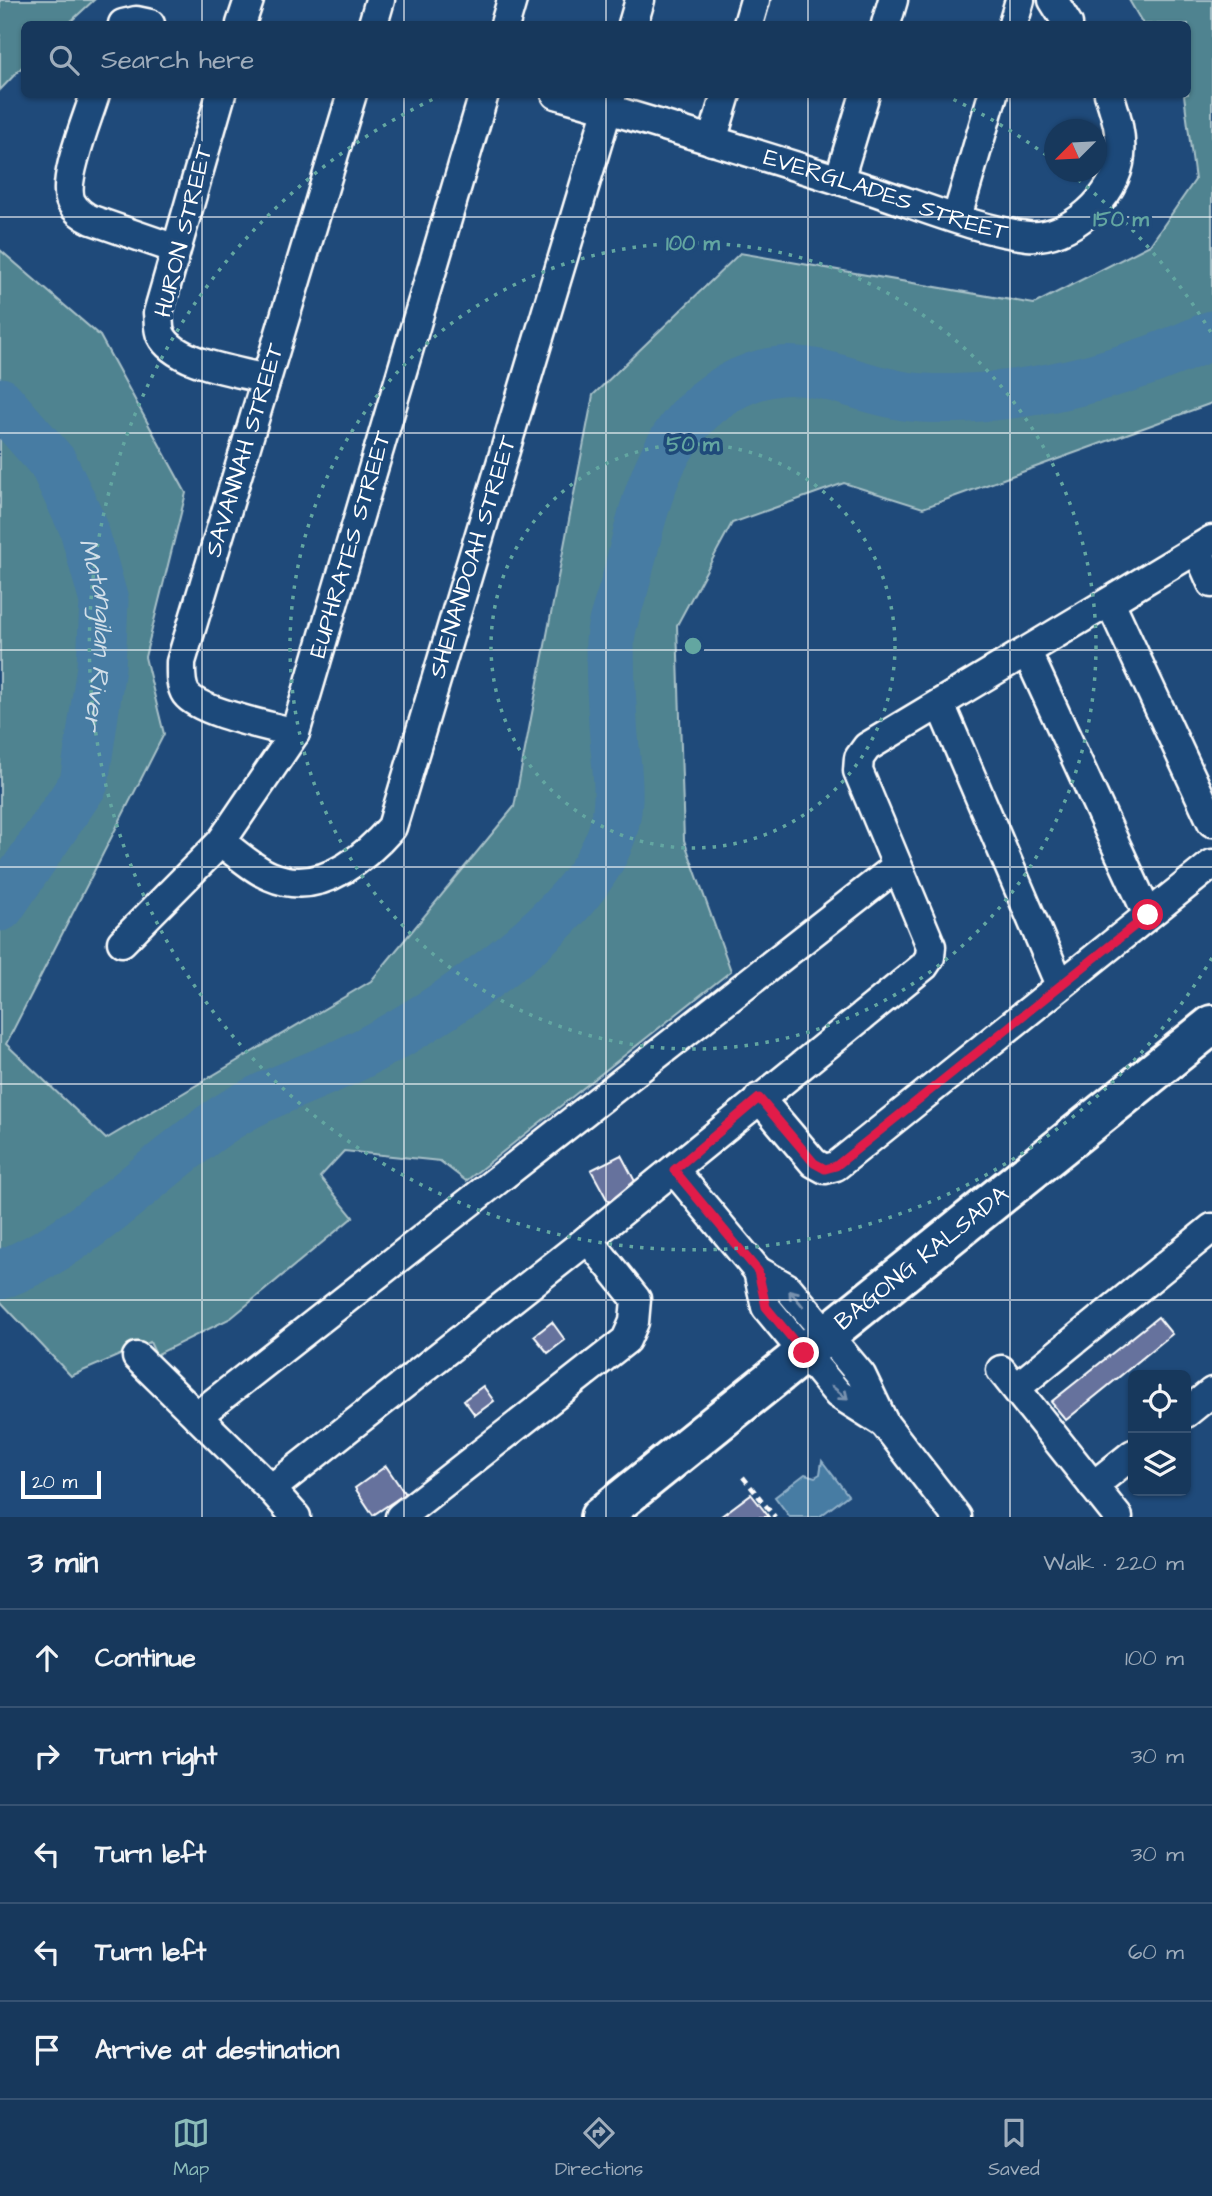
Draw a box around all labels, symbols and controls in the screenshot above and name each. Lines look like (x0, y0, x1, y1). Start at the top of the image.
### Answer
search box (21, 21, 1191, 98)
icon: search (45, 41, 83, 79)
text: Search here (101, 42, 254, 78)
north arrow (1044, 119, 1107, 182)
street label: EVERGLADES STREET (759, 140, 1011, 250)
street label: HURON STREET (146, 141, 222, 321)
text: 150 m (1093, 205, 1149, 234)
text: 100 m (666, 229, 721, 258)
street label: SAVANNAH STREET (197, 339, 293, 561)
street label: EUPHRATES STREET (301, 427, 400, 662)
text: 50 m (667, 430, 720, 459)
street label: SHENANDOAH STREET (421, 431, 526, 682)
water label: Matangilan River (69, 534, 122, 735)
centre of rings (681, 634, 705, 658)
route start (1132, 899, 1163, 930)
street label: BAGONG KALSADA (828, 1178, 1016, 1339)
one-way arrow (788, 1290, 804, 1308)
route end (788, 1337, 819, 1368)
map controls (1128, 1370, 1191, 1496)
button: locate (1128, 1370, 1191, 1433)
one-way arrow (831, 1385, 849, 1401)
button: layers (1128, 1433, 1191, 1496)
scale bar (21, 1468, 102, 1500)
text: 20 m (32, 1469, 77, 1496)
text: 3 min (28, 1542, 98, 1584)
text: Walk · 220 m (1043, 1547, 1184, 1579)
icon: ahead (28, 1639, 66, 1677)
text: Continue (95, 1640, 196, 1676)
text: 100 m (1125, 1642, 1184, 1674)
icon: right (28, 1737, 66, 1775)
text: Turn right (95, 1738, 217, 1774)
text: 30 m (1131, 1740, 1184, 1772)
icon: left (28, 1835, 66, 1873)
text: Turn left (95, 1836, 206, 1872)
text: 30 m (1131, 1838, 1184, 1870)
icon: left (28, 1933, 66, 1971)
text: Turn left (95, 1934, 206, 1970)
text: 60 m (1128, 1936, 1184, 1968)
icon: arrive (28, 2031, 66, 2069)
text: Arrive at destination (95, 2032, 340, 2068)
tab: Map (172, 2114, 210, 2183)
tab: Directions (555, 2114, 643, 2183)
tab: Saved (988, 2114, 1040, 2183)

